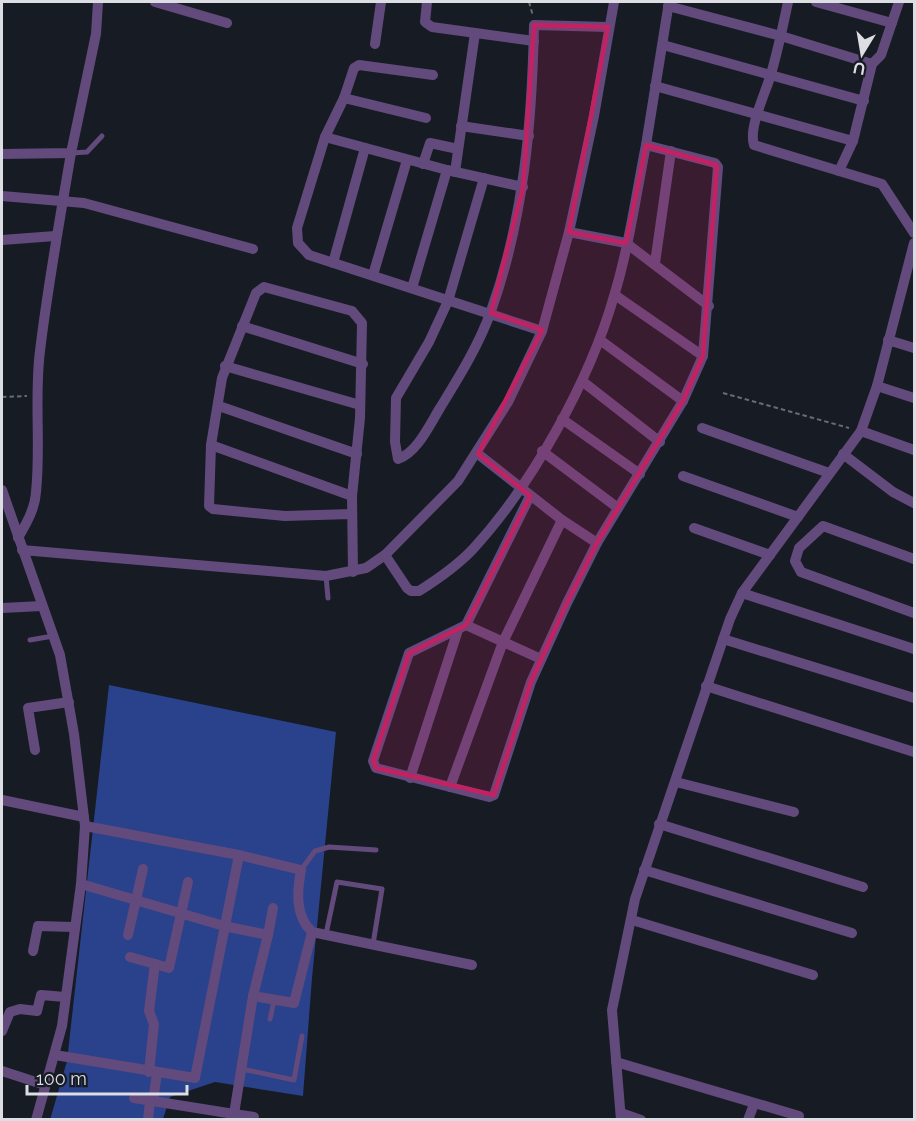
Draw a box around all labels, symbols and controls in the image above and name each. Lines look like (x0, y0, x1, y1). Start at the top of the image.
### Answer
north arrow (832, 24, 892, 84)
text: U (852, 58, 867, 79)
scale bar (27, 1058, 188, 1096)
text: 100 m (36, 1068, 87, 1089)

